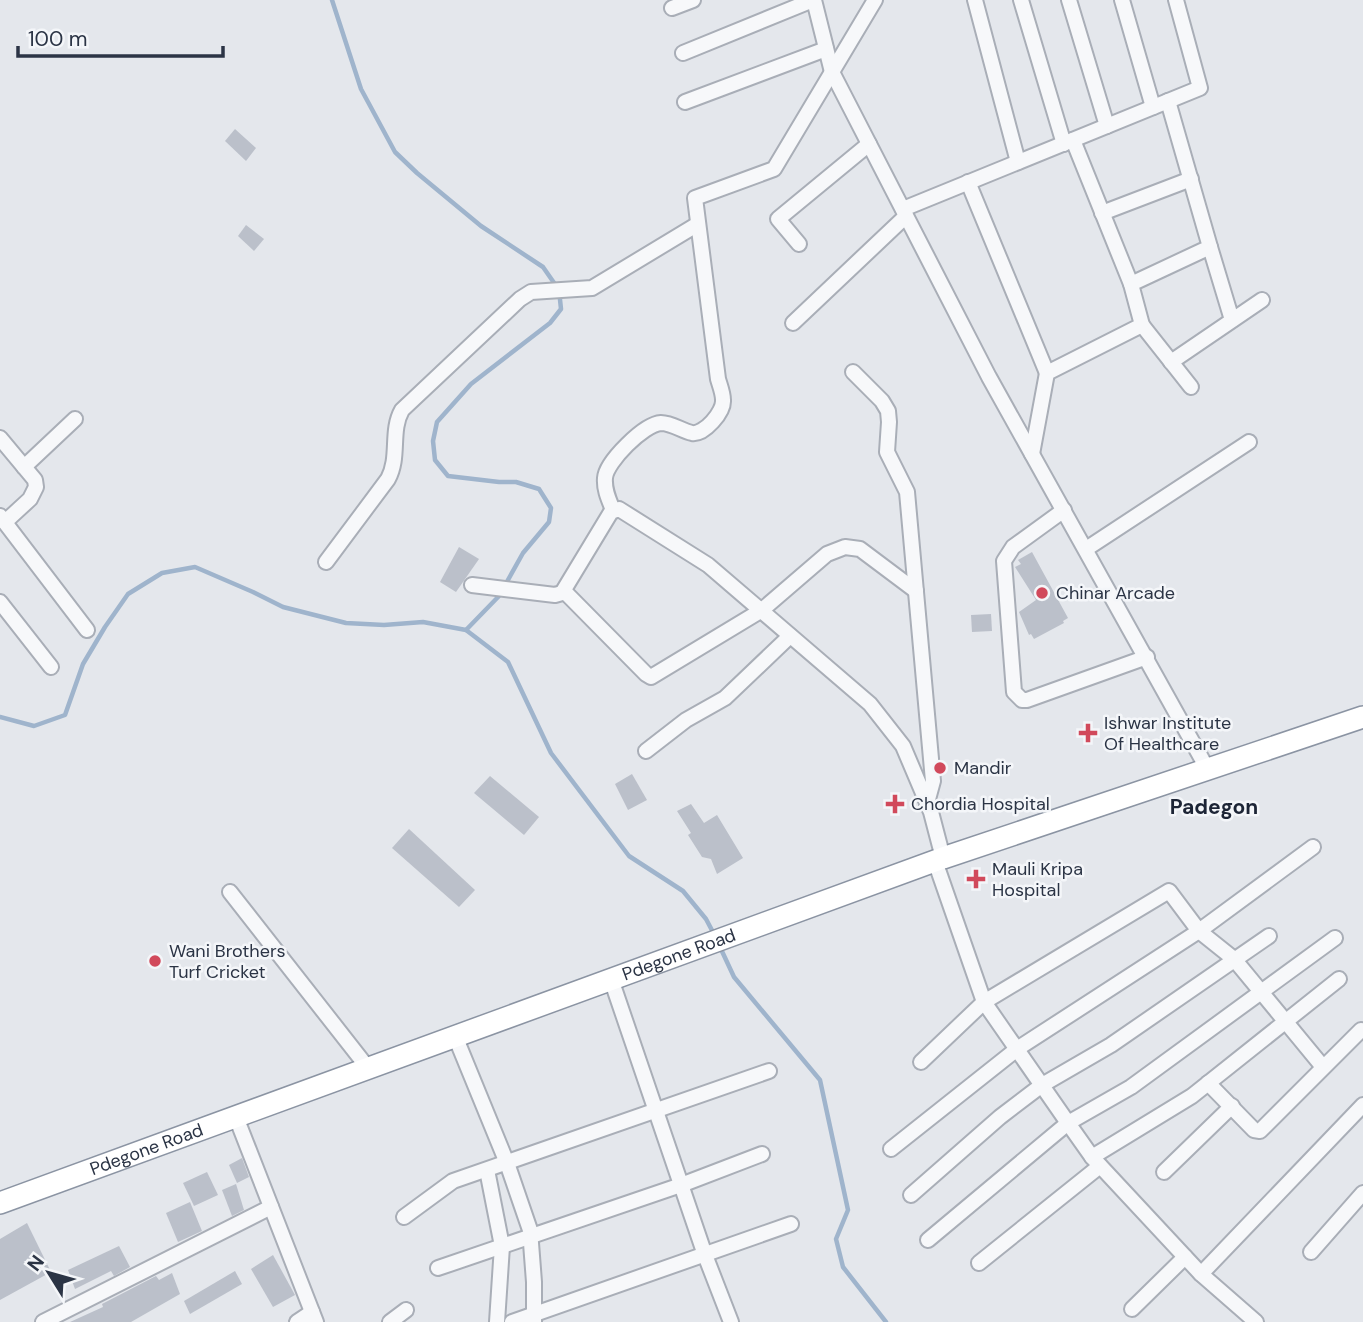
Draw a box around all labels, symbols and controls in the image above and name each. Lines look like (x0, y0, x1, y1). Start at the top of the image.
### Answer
scale bar (18, 14, 222, 58)
text: 100 m (28, 25, 88, 53)
place label: Chinar Arcade (1056, 581, 1175, 605)
marker: Chinar Arcade (1034, 585, 1050, 601)
place label: Ishwar Institute Of Healthcare (1104, 711, 1231, 756)
marker: Ishwar Institute Of Healthcare (1078, 723, 1098, 743)
place label: Mandir (954, 756, 1012, 780)
marker: Mandir (932, 760, 948, 776)
place label: Chordia Hospital (911, 792, 1050, 816)
district label: Padegon (1170, 793, 1258, 821)
marker: Chordia Hospital (885, 794, 905, 814)
place label: Mauli Kripa Hospital (992, 857, 1083, 902)
marker: Mauli Kripa Hospital (966, 869, 986, 889)
street label: Pdegone Road (619, 923, 739, 986)
place label: Wani Brothers Turf Cricket (169, 939, 286, 984)
marker: Wani Brothers Turf Cricket (147, 953, 163, 969)
street label: Pdegone Road (86, 1118, 207, 1181)
north arrow (14, 1238, 84, 1308)
text: N (22, 1250, 50, 1276)

